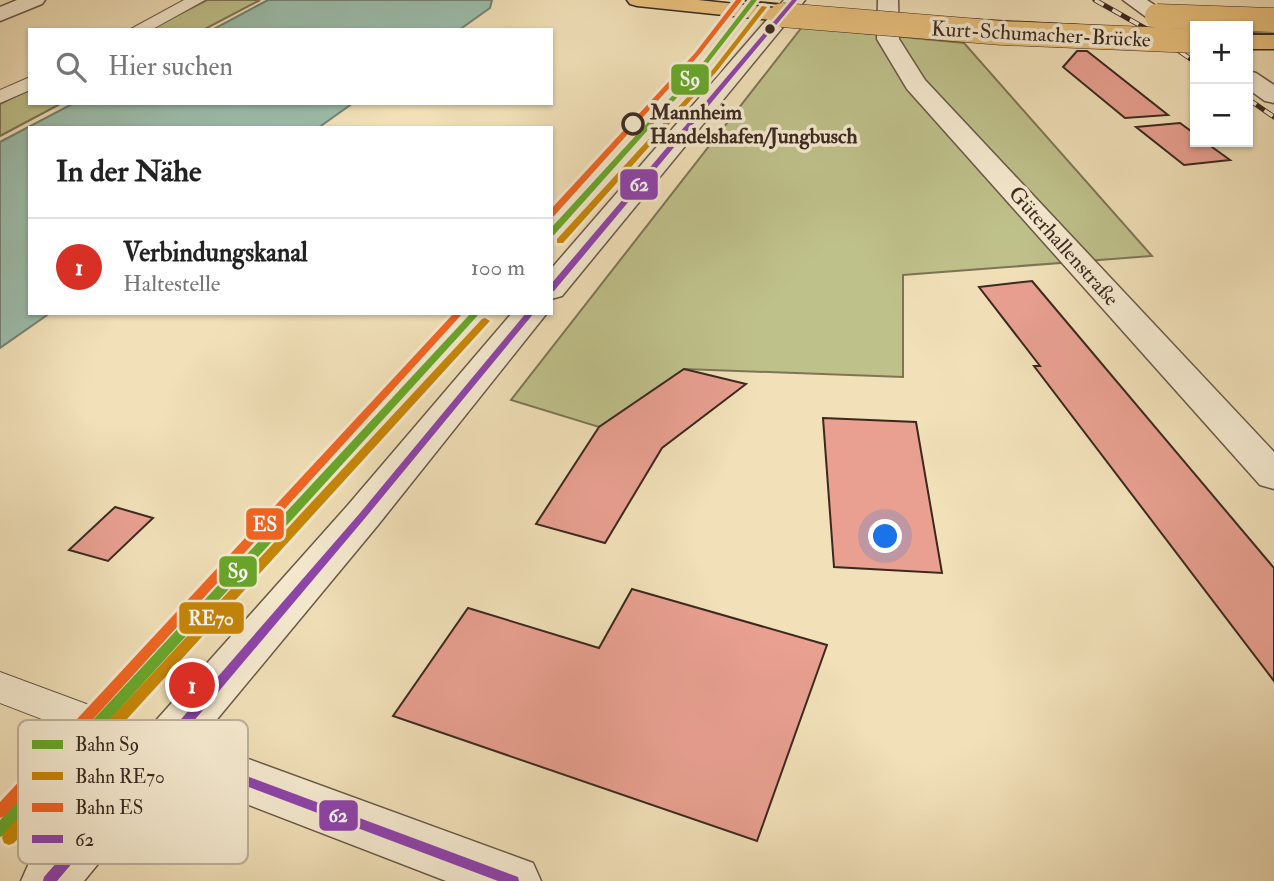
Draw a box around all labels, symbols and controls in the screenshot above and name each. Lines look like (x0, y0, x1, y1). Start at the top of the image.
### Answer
street label: Kurt-Schumacher-Brücke (931, 15, 1152, 54)
map controls (1190, 21, 1253, 147)
button: + (1190, 21, 1253, 84)
unlabelled marker (763, 22, 777, 36)
search box (28, 28, 553, 105)
icon: search (52, 48, 90, 86)
text: Hier suchen (108, 51, 233, 83)
line badge: S9 (670, 63, 710, 96)
text: S9 (680, 68, 700, 92)
button: − (1190, 84, 1253, 147)
place label: Mannheim Handelshafen/Jungbusch (649, 99, 858, 150)
marker: Mannheim Handelshafen/Jungbusch (622, 113, 644, 135)
text: In der Nähe (56, 153, 201, 190)
line badge: 62 (619, 168, 659, 201)
text: 62 (629, 173, 649, 197)
street label: Güterhallenstraße (1003, 181, 1125, 312)
text: Verbindungskanal (123, 237, 308, 269)
text: 1 (75, 253, 83, 282)
text: 100 m (471, 253, 525, 282)
text: Haltestelle (123, 269, 220, 298)
line badge: ES (245, 507, 285, 541)
text: ES (253, 513, 277, 537)
your location (868, 519, 902, 553)
line badge: S9 (218, 555, 258, 588)
text: S9 (228, 560, 248, 584)
line badge: RE70 (178, 601, 245, 635)
text: RE70 (188, 607, 234, 631)
pin: 1 (169, 659, 215, 711)
legend (18, 720, 248, 864)
text: Bahn S9 (75, 733, 139, 757)
text: Bahn RE70 (75, 765, 165, 789)
text: Bahn ES (75, 796, 143, 820)
line badge: 62 (318, 799, 359, 832)
text: 62 (328, 804, 348, 828)
text: 62 (75, 828, 94, 852)

